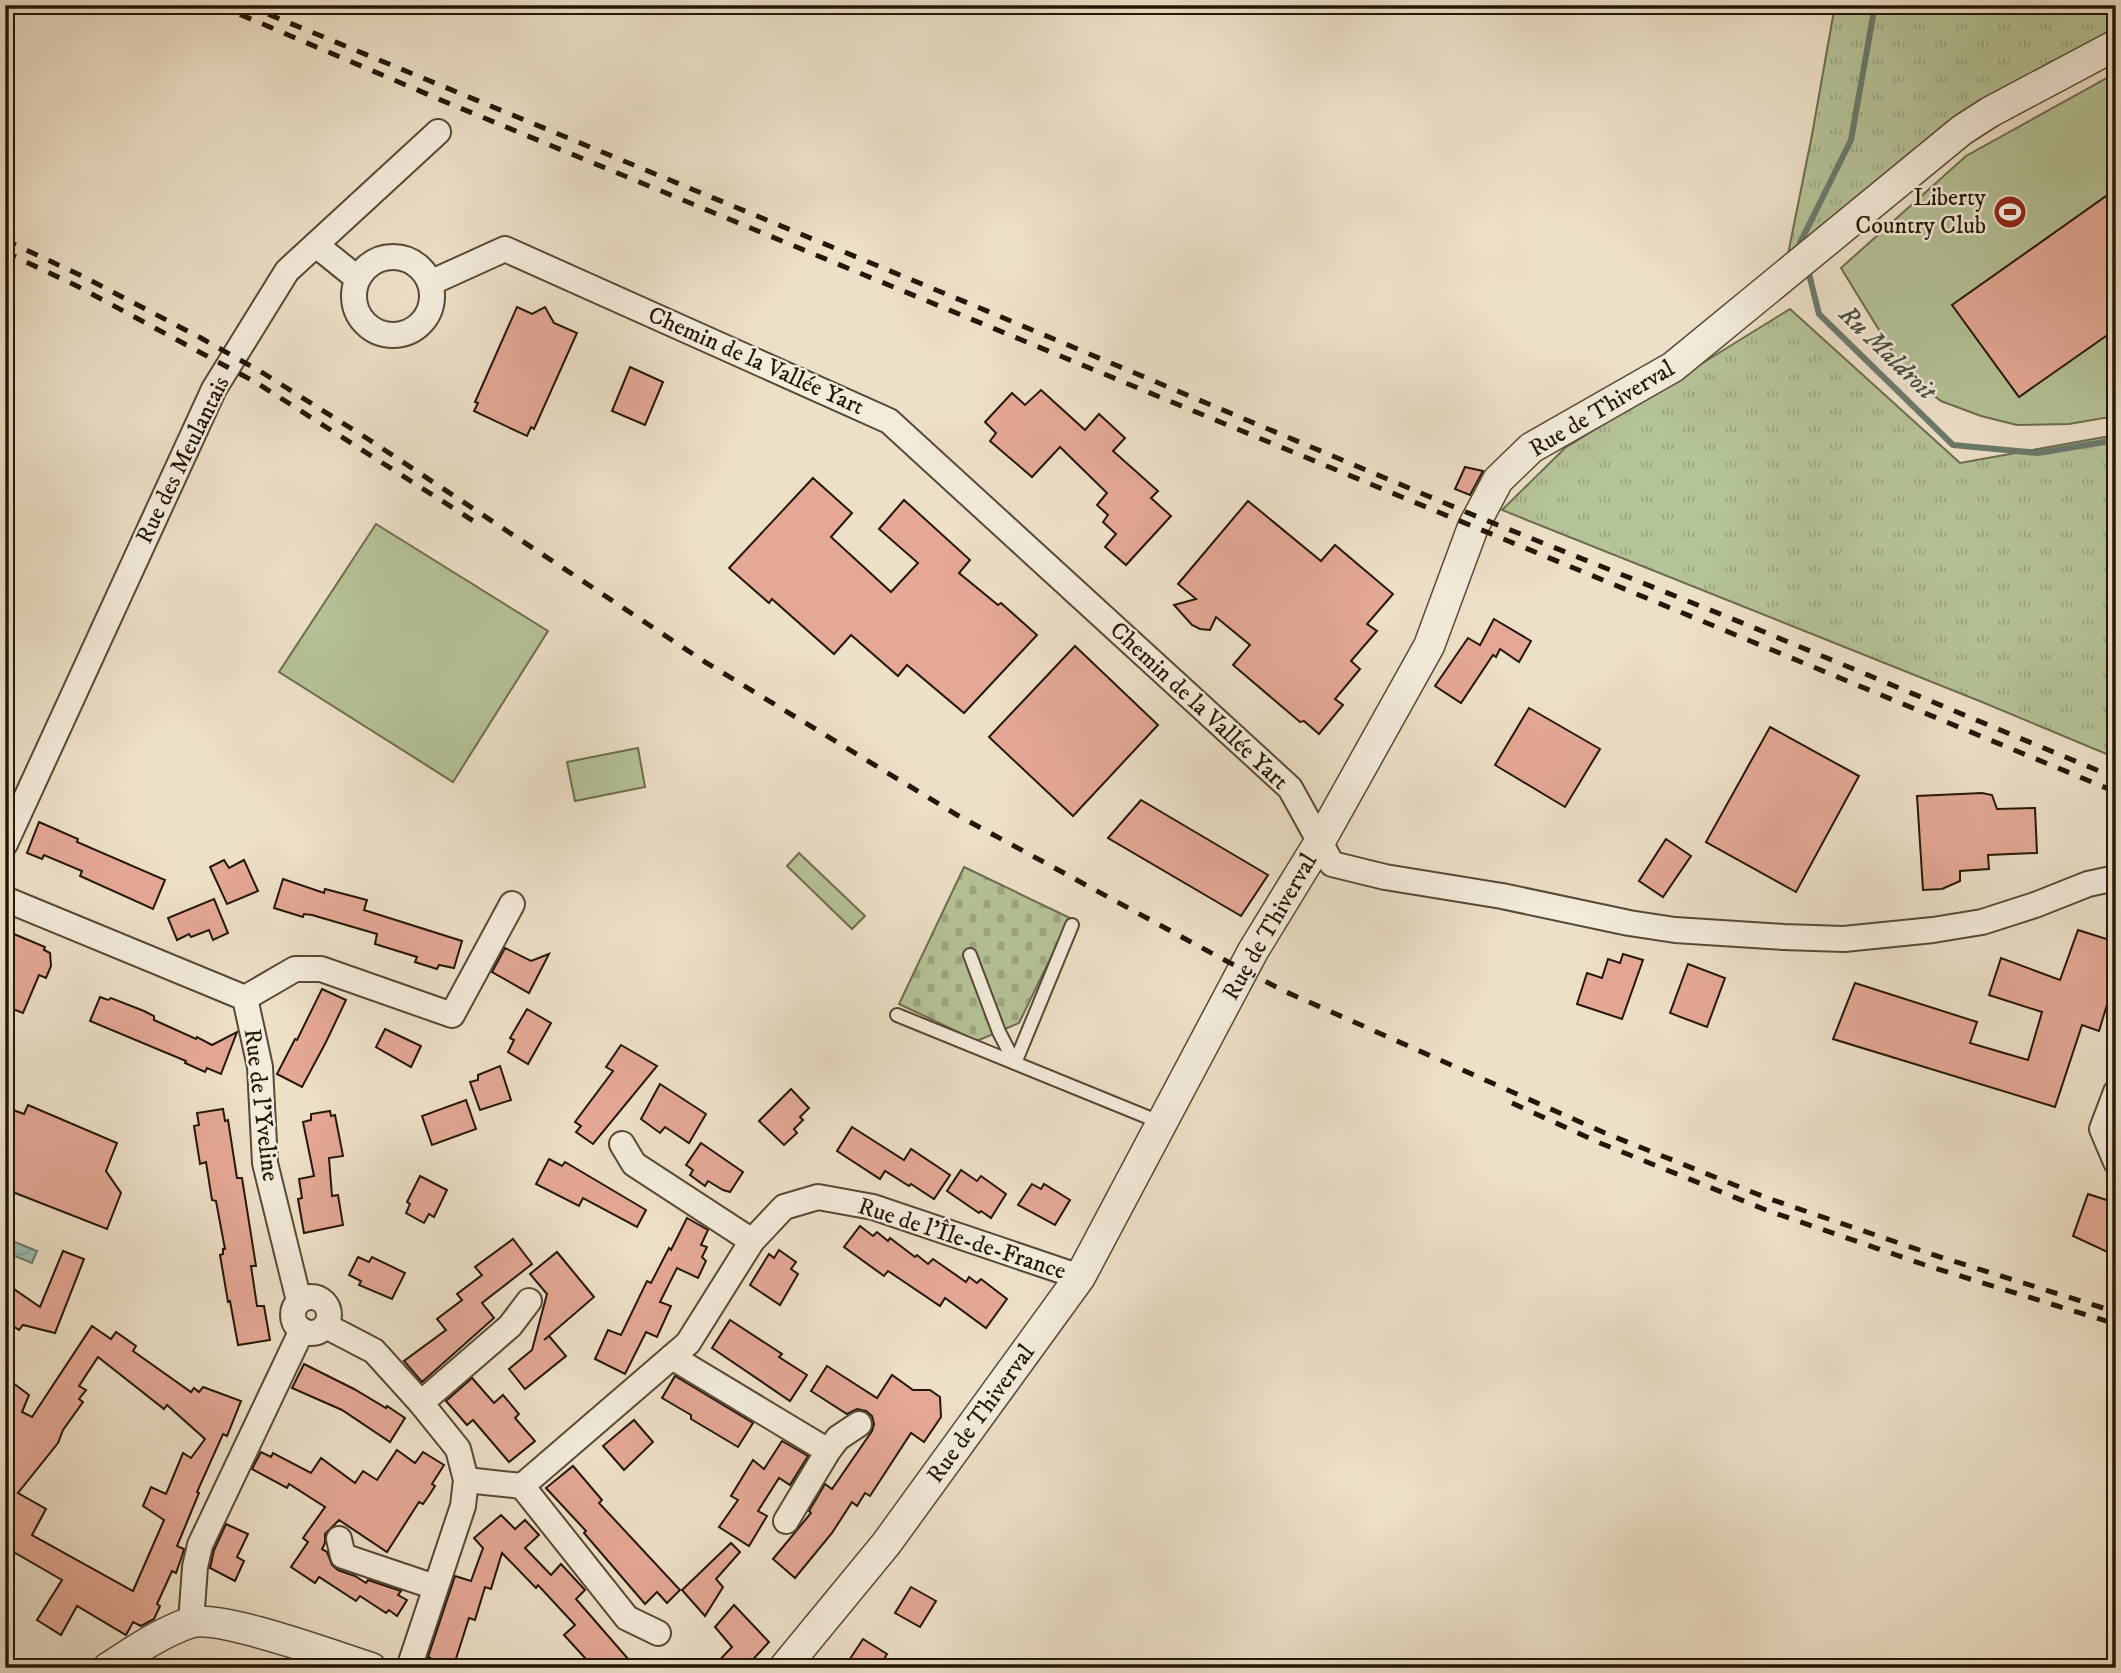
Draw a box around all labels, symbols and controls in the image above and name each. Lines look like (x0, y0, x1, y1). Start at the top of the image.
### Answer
place label: Liberty Country Club (1855, 183, 1987, 241)
sports icon: Liberty Country Club (1991, 193, 2029, 231)
water label: Ru Maldroit (1831, 298, 1944, 409)
street label: Chemin de la Vallée Yart (643, 300, 869, 422)
street label: Rue de Thiverval (1524, 353, 1681, 464)
street label: Rue des Meulantais (129, 371, 237, 549)
street label: Chemin de la Vallée Yart (1103, 615, 1295, 797)
street label: Rue de Thiverval (1216, 848, 1324, 1006)
street label: Rue de l'Yveline (237, 1027, 285, 1183)
street label: Rue de l'Île-de-France (854, 1190, 1070, 1287)
street label: Rue de Thiverval (921, 1338, 1042, 1489)

